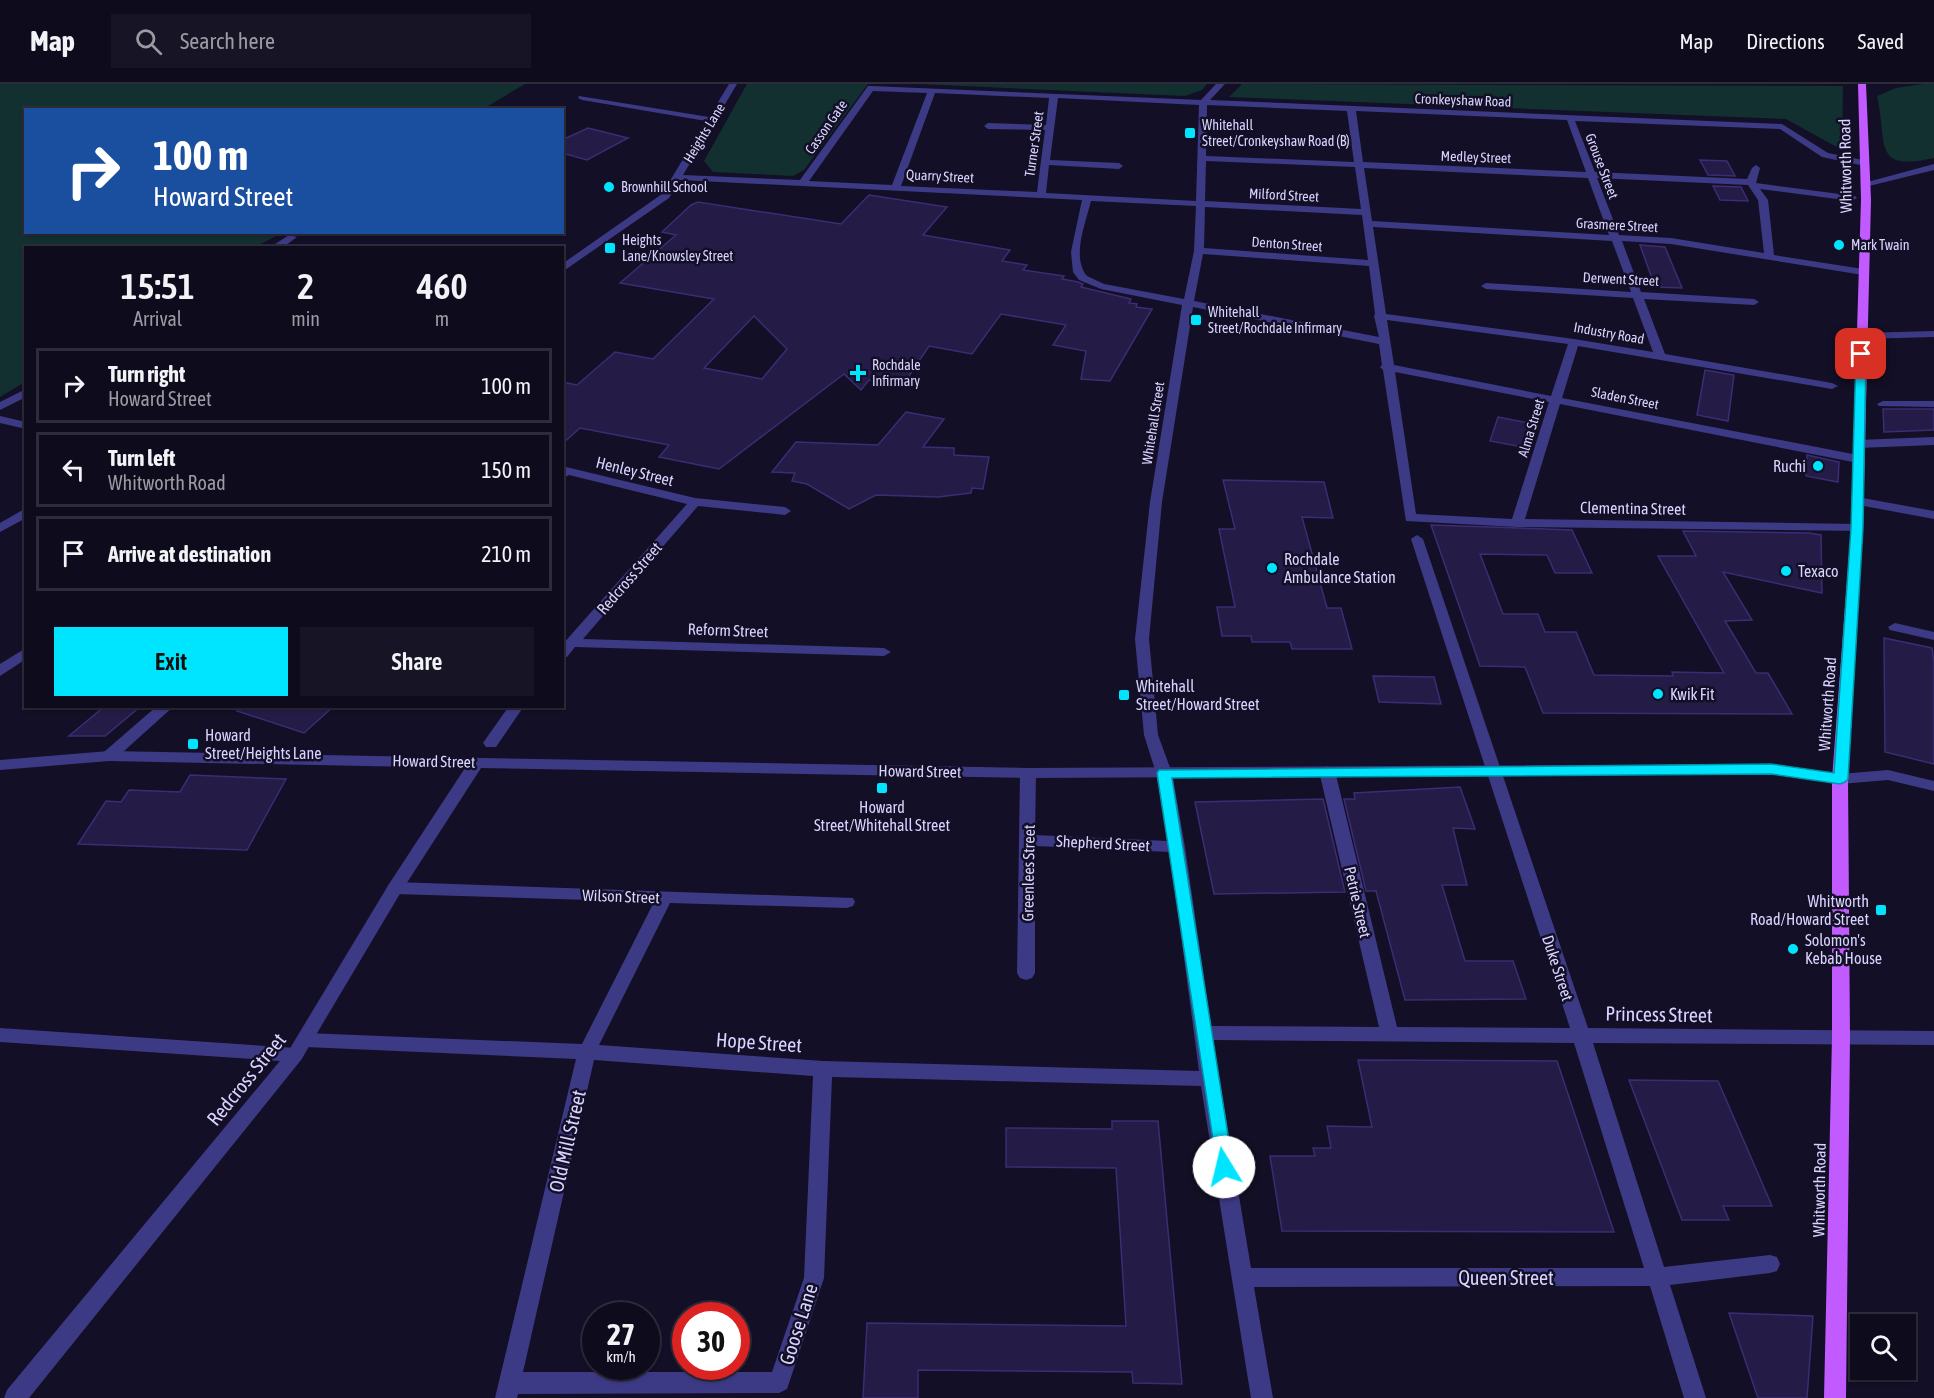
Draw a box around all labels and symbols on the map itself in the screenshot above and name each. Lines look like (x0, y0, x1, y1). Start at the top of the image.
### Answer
street label: Cronkeyshaw Road (1414, 90, 1512, 110)
street label: Casson Gate (802, 97, 850, 157)
street label: Heights Lane (680, 100, 728, 166)
street label: Turner Street (1021, 110, 1047, 178)
place label: Whitehall Street/Cronkeyshaw Road (B) (1202, 117, 1350, 149)
street label: Whitworth Road (1835, 119, 1855, 213)
marker: Whitehall Street/Cronkeyshaw Road (B) (1183, 126, 1197, 140)
street label: Grouse Street (1582, 131, 1622, 201)
street label: Medley Street (1440, 148, 1512, 166)
street label: Quarry Street (906, 166, 974, 186)
place label: Brownhill School (621, 179, 708, 195)
marker: Brownhill School (602, 180, 616, 194)
street label: Milford Street (1249, 185, 1319, 205)
street label: Grasmere Street (1575, 215, 1659, 235)
place label: Heights Lane/Knowsley Street (622, 232, 733, 264)
street label: Denton Street (1251, 234, 1323, 254)
place label: Mark Twain (1851, 237, 1909, 253)
marker: Mark Twain (1832, 238, 1846, 252)
marker: Heights Lane/Knowsley Street (603, 241, 617, 255)
street label: Derwent Street (1582, 269, 1660, 289)
place label: Whitehall Street/Rochdale Infirmary (1208, 304, 1342, 336)
marker: Whitehall Street/Rochdale Infirmary (1189, 313, 1203, 327)
street label: Industry Road (1573, 319, 1645, 347)
pin (1835, 328, 1886, 379)
place label: Rochdale Infirmary (872, 357, 921, 389)
marker: Rochdale Infirmary (849, 364, 867, 382)
street label: Whitehall Street (1139, 380, 1167, 466)
street label: Sladen Street (1590, 384, 1660, 412)
street label: Alma Street (1515, 397, 1547, 459)
street label: Henley Street (594, 453, 676, 490)
place label: Ruchi (1773, 457, 1806, 475)
marker: Ruchi (1811, 459, 1825, 473)
street label: Clementina Street (1580, 498, 1686, 518)
street label: Redcross Street (593, 538, 665, 618)
place label: Rochdale Ambulance Station (1284, 550, 1396, 586)
marker: Rochdale Ambulance Station (1265, 561, 1279, 575)
place label: Texaco (1798, 562, 1839, 580)
marker: Texaco (1779, 564, 1793, 578)
street label: Reform Street (687, 620, 769, 640)
street label: Whitworth Road (1815, 656, 1839, 752)
place label: Whitehall Street/Howard Street (1136, 677, 1260, 713)
place label: Kwik Fit (1670, 685, 1715, 703)
marker: Kwik Fit (1651, 687, 1665, 701)
marker: Whitehall Street/Howard Street (1117, 688, 1131, 702)
place label: Howard Street/Heights Lane (205, 726, 322, 763)
marker: Howard Street/Heights Lane (186, 737, 200, 751)
street label: Howard Street (392, 751, 476, 771)
street label: Howard Street (878, 761, 962, 781)
marker: Howard Street/Whitehall Street (875, 781, 889, 795)
place label: Howard Street/Whitehall Street (814, 798, 951, 834)
street label: Greenlees Street (1018, 824, 1038, 922)
street label: Shepherd Street (1056, 832, 1151, 855)
street label: Petrie Street (1341, 865, 1375, 940)
street label: Wilson Street (582, 886, 661, 906)
place label: Whitworth Road/Howard Street (1750, 892, 1869, 928)
marker: Whitworth Road/Howard Street (1874, 903, 1888, 917)
place label: Solomon's Kebab House (1805, 931, 1882, 967)
street label: Duke Street (1539, 933, 1577, 1003)
marker: Solomon's Kebab House (1786, 942, 1800, 956)
street label: Princess Street (1605, 1002, 1713, 1026)
street label: Redcross Street (202, 1028, 290, 1130)
street label: Hope Street (715, 1028, 803, 1056)
street label: Old Mill Street (544, 1087, 590, 1194)
position arrow (1192, 1135, 1256, 1199)
street label: Whitworth Road (1809, 1143, 1829, 1237)
street label: Queen Street (1458, 1266, 1554, 1289)
street label: Goose Lane (774, 1280, 822, 1368)
speed limit sign: 30 (672, 1302, 750, 1380)

